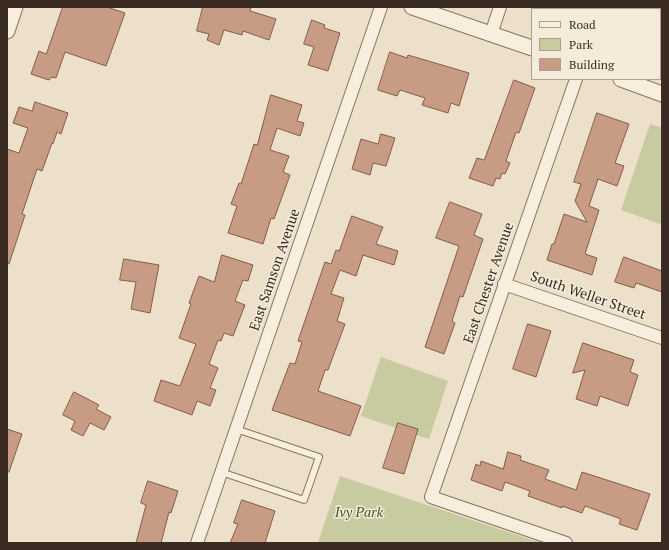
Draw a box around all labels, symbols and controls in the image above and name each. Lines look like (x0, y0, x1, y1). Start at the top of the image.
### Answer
legend (531, 8, 661, 80)
text: Road (569, 17, 596, 32)
text: Park (569, 37, 593, 52)
text: Building (569, 57, 614, 72)
street label: East Samson Avenue (246, 207, 304, 333)
street label: East Chester Avenue (460, 220, 518, 346)
street label: South Weller Street (528, 268, 648, 324)
park label: Ivy Park (335, 505, 383, 521)

